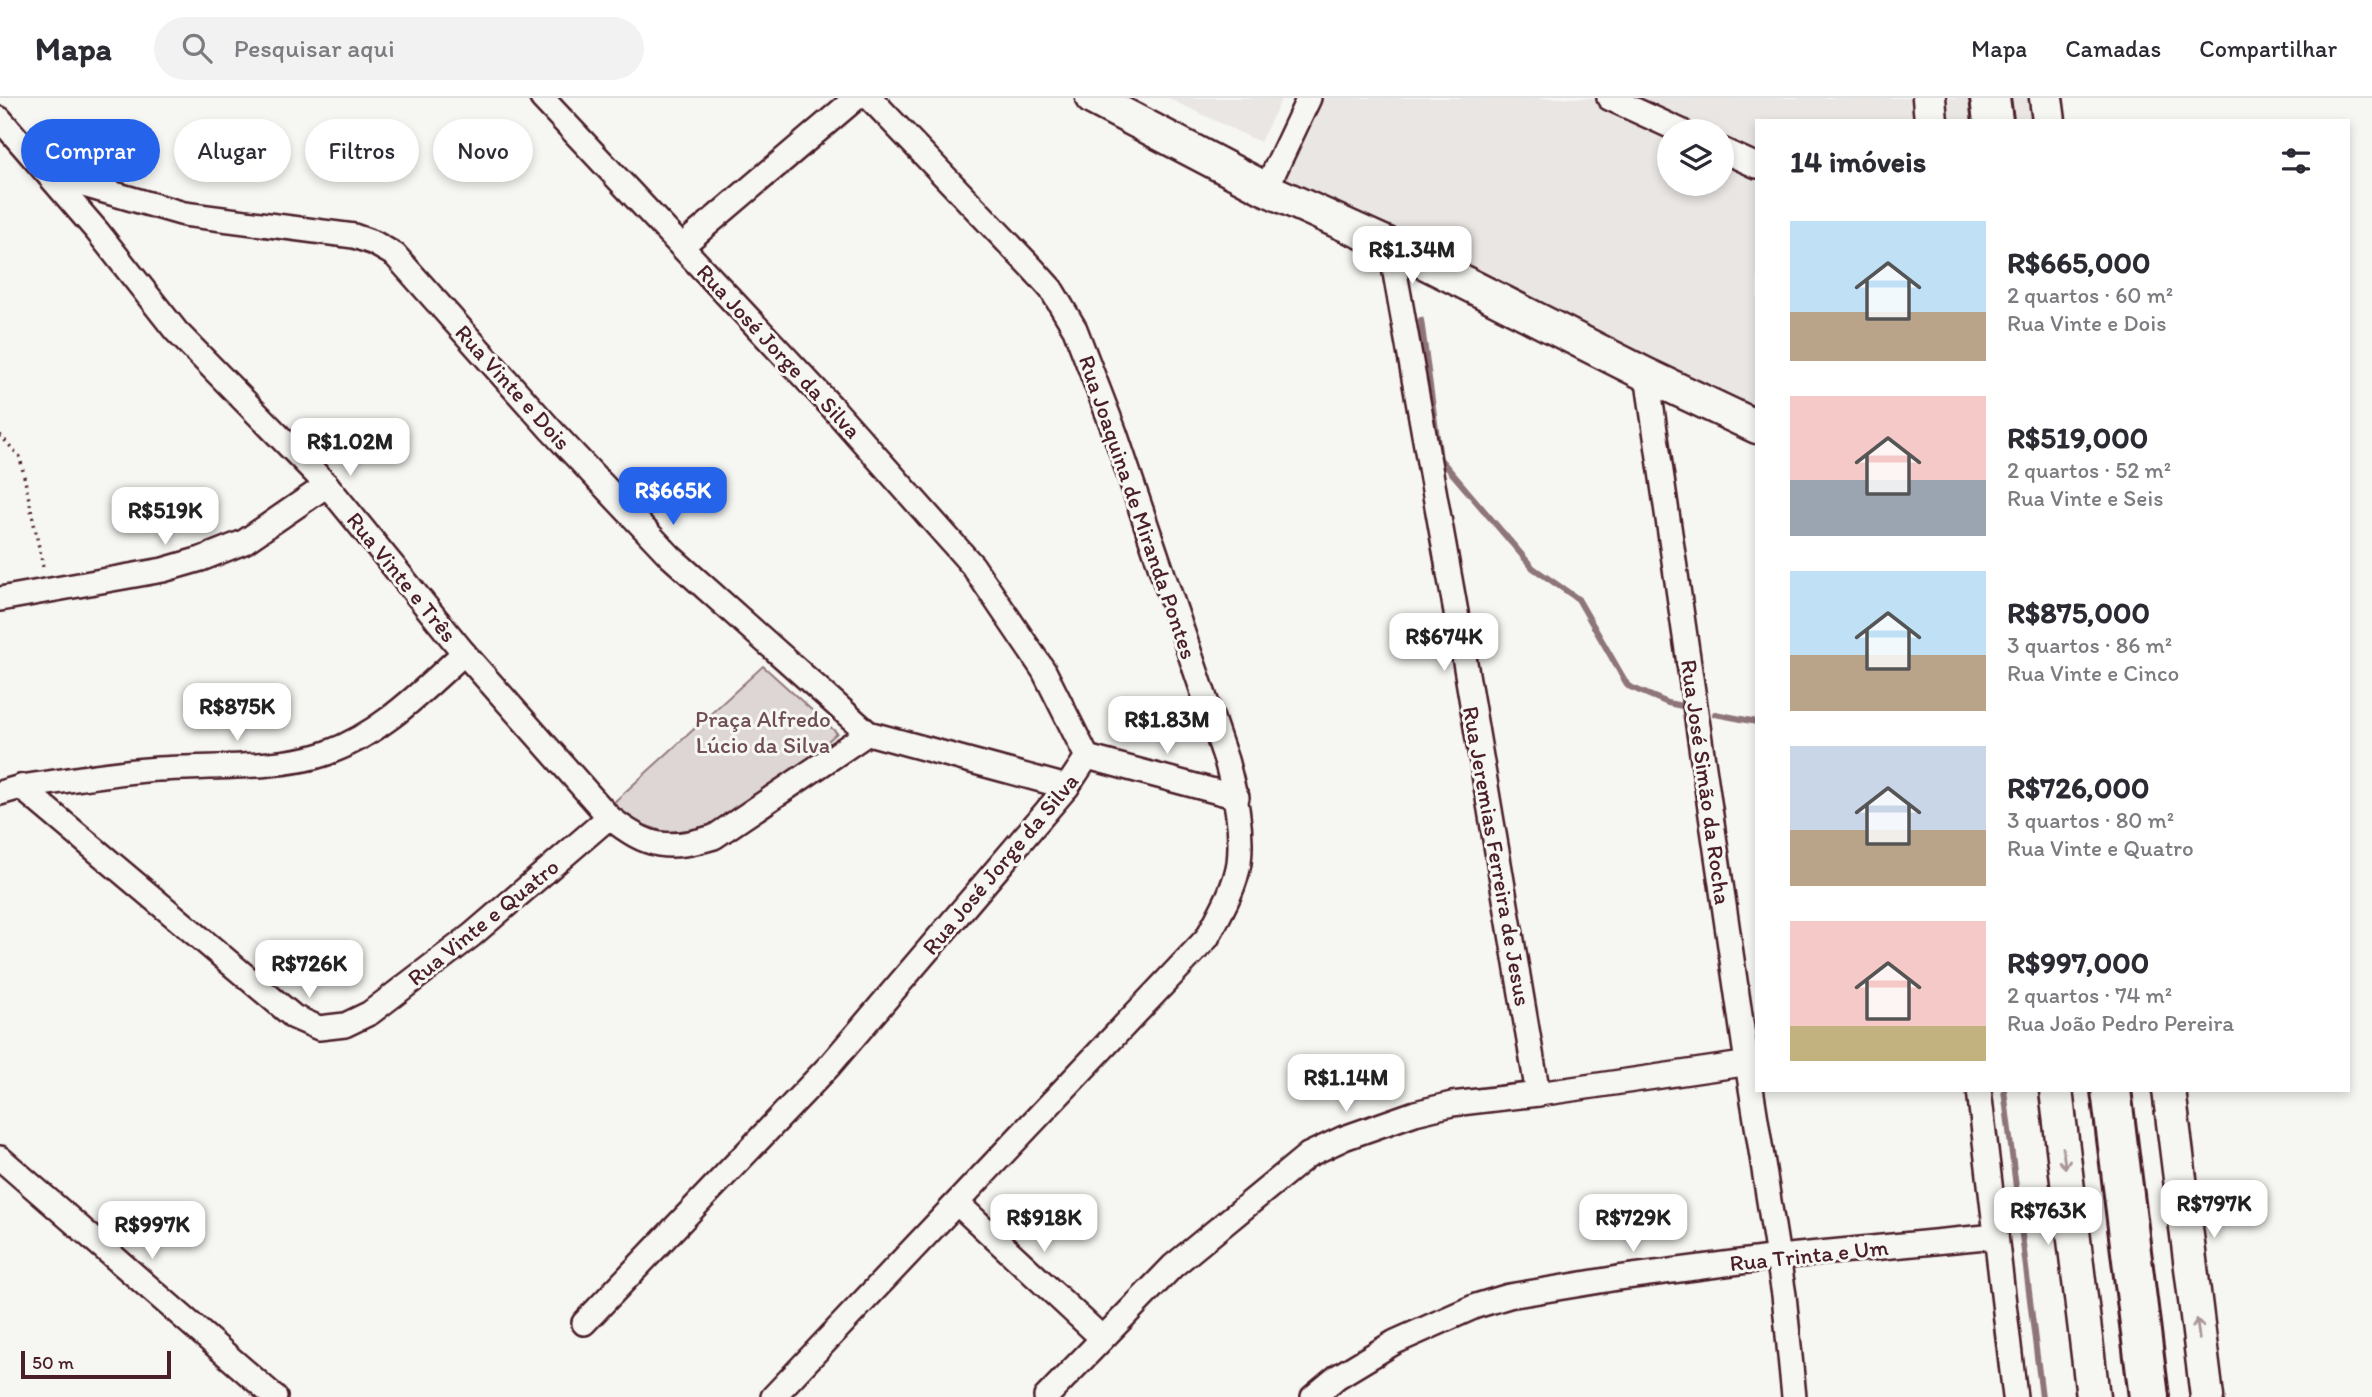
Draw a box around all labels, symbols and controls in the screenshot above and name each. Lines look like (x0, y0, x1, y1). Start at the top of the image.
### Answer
search box (154, 17, 644, 80)
text: Mapa (35, 29, 112, 68)
icon: search (178, 29, 216, 67)
text: Pesquisar aqui (234, 32, 395, 64)
text: Mapa (1971, 34, 2027, 63)
text: Camadas (2065, 34, 2161, 63)
text: Compartilhar (2199, 34, 2337, 63)
chip: Comprar (21, 119, 160, 182)
chip: Alugar (174, 119, 291, 182)
chip: Filtros (305, 119, 419, 182)
chip: Novo (433, 119, 533, 182)
map controls (1657, 119, 1734, 196)
button: layers (1657, 119, 1734, 196)
icon: filters (2277, 142, 2315, 180)
text: 14 imóveis (1790, 143, 1926, 180)
pin: R$1.34M (1347, 226, 1477, 286)
text: R$1.34M (1369, 235, 1455, 263)
text: R$665,000 (2007, 244, 2150, 281)
icon: home (1846, 249, 1930, 333)
street label: Rua José Jorge da Silva (691, 258, 867, 444)
text: 2 quartos · 60 m² (2007, 281, 2173, 309)
text: Rua Vinte e Dois (2007, 309, 2166, 337)
street label: Rua Vinte e Dois (449, 318, 577, 456)
street label: Rua Joaquina de Miranda Pontes (1073, 351, 1203, 663)
pin: R$1.02M (285, 418, 415, 478)
text: R$519,000 (2007, 419, 2148, 456)
icon: home (1846, 424, 1930, 508)
text: R$1.02M (307, 427, 393, 455)
text: 2 quartos · 52 m² (2007, 456, 2171, 484)
pin: R$665K (616, 468, 730, 527)
text: R$665K (635, 476, 711, 504)
text: Rua Vinte e Seis (2007, 484, 2163, 512)
pin: R$519K (108, 488, 222, 547)
text: R$519K (128, 496, 202, 524)
street label: Rua Vinte e Três (341, 506, 463, 648)
text: R$875,000 (2007, 594, 2150, 631)
icon: home (1846, 599, 1930, 683)
pin: R$674K (1387, 614, 1501, 673)
text: R$674K (1405, 622, 1483, 650)
text: 3 quartos · 86 m² (2007, 631, 2172, 659)
street label: Rua José Simão da Rocha (1675, 658, 1737, 906)
text: Rua Vinte e Cinco (2007, 659, 2179, 687)
pin: R$875K (180, 684, 294, 743)
text: R$875K (199, 692, 275, 720)
pin: R$1.83M (1102, 696, 1232, 756)
street label: Rua Jeremias Ferreira de Jesus (1457, 704, 1537, 1008)
park label: Praça Alfredo Lúcio da Silva (695, 705, 831, 759)
text: R$1.83M (1124, 705, 1210, 733)
street label: Rua José Jorge da Silva (916, 767, 1084, 961)
text: R$726,000 (2007, 769, 2149, 806)
icon: home (1846, 774, 1930, 858)
text: 3 quartos · 80 m² (2007, 806, 2174, 834)
text: Rua Vinte e Quatro (2007, 834, 2194, 862)
street label: Rua Vinte e Quatro (402, 852, 564, 992)
pin: R$726K (252, 940, 366, 1000)
text: R$997,000 (2007, 944, 2149, 981)
text: R$726K (271, 949, 347, 977)
icon: home (1846, 949, 1930, 1033)
text: 2 quartos · 74 m² (2007, 981, 2172, 1009)
text: Rua João Pedro Pereira (2007, 1009, 2234, 1037)
pin: R$1.14M (1281, 1054, 1411, 1114)
text: R$1.14M (1304, 1063, 1388, 1091)
one-way arrow (2058, 1146, 2071, 1169)
pin: R$797K (2157, 1180, 2271, 1240)
pin: R$763K (1991, 1188, 2105, 1247)
text: R$797K (2177, 1189, 2251, 1217)
pin: R$918K (987, 1194, 1101, 1254)
pin: R$729K (1576, 1194, 1690, 1254)
text: R$763K (2010, 1196, 2086, 1224)
pin: R$997K (95, 1202, 209, 1261)
text: R$918K (1006, 1203, 1082, 1231)
text: R$729K (1595, 1203, 1671, 1231)
text: R$997K (114, 1210, 190, 1238)
street label: Rua Trinta e Um (1728, 1233, 1890, 1277)
one-way arrow (2192, 1318, 2205, 1341)
scale bar (21, 1348, 172, 1380)
text: 50 m (32, 1351, 74, 1374)

